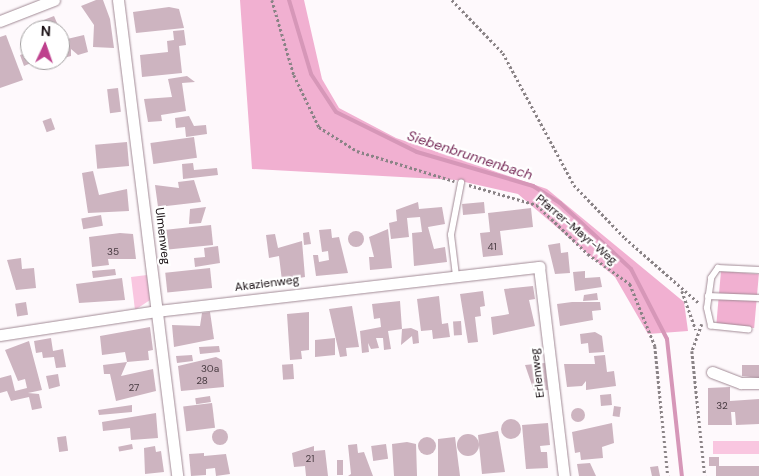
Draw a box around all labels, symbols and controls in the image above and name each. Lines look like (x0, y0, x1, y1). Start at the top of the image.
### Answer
north arrow (20, 20, 70, 70)
text: N (40, 22, 51, 40)
water label: Siebenbrunnenbach (405, 127, 535, 183)
street label: Pfarrer-Mayr-Weg (532, 192, 620, 268)
street label: Ulmenweg (151, 207, 173, 265)
house number: 41 (487, 241, 497, 253)
house number: 35 (107, 246, 119, 258)
street label: Akazienweg (234, 273, 300, 295)
street label: Erlenweg (528, 347, 548, 399)
house number: 30a (201, 363, 219, 375)
house number: 28 (196, 375, 208, 387)
house number: 27 (129, 382, 139, 394)
house number: 32 (716, 400, 728, 412)
house number: 21 (306, 453, 314, 465)

